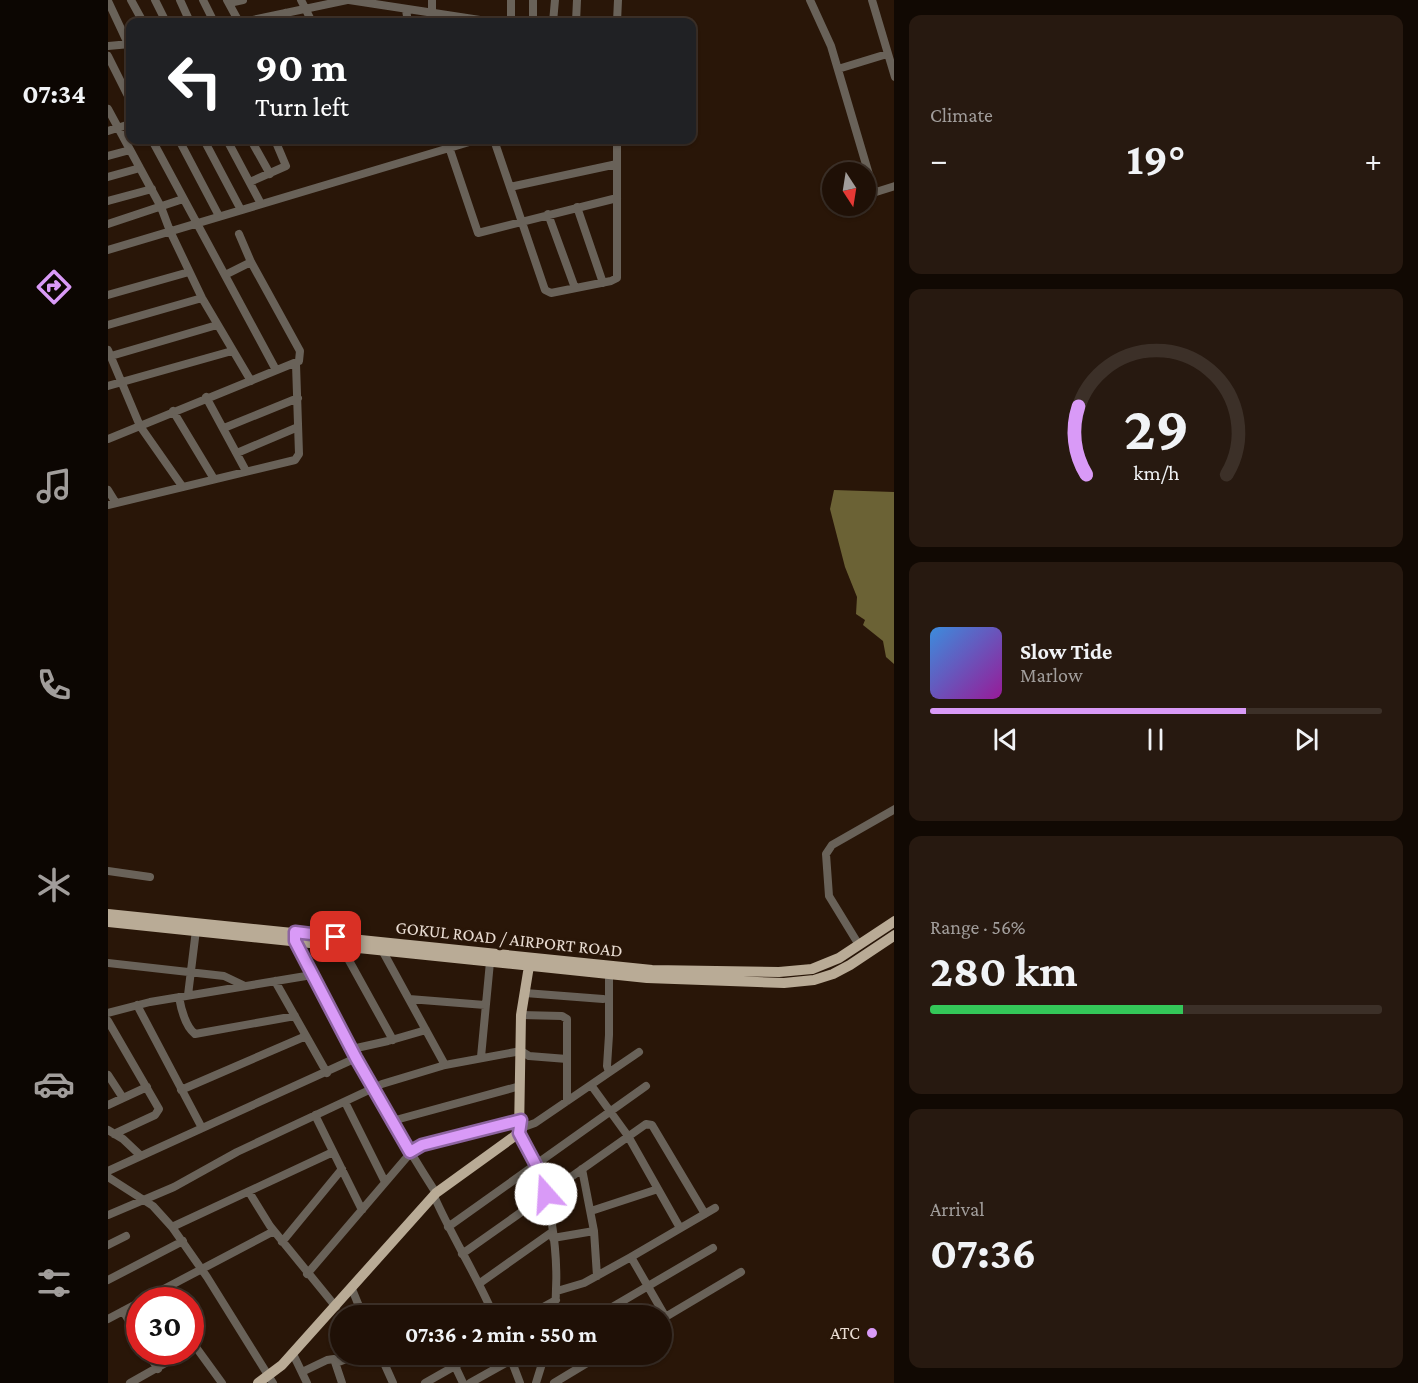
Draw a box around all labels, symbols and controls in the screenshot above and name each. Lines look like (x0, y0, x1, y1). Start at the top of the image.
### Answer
icon: left (156, 42, 234, 120)
text: 90 m (255, 43, 347, 90)
text: 07:34 (22, 79, 86, 109)
text: Turn left (255, 92, 349, 122)
text: Climate (930, 104, 993, 126)
text: 19° (1127, 134, 1185, 184)
text: − (930, 141, 947, 178)
text: + (1365, 141, 1382, 178)
north arrow (822, 162, 876, 216)
map controls (822, 162, 876, 216)
icon: directions (33, 266, 75, 308)
text: 29 (1123, 393, 1189, 462)
text: km/h (1133, 461, 1180, 485)
icon: music (33, 465, 75, 507)
text: Slow Tide (1020, 639, 1112, 664)
icon: phone (33, 664, 75, 706)
text: Marlow (1020, 664, 1083, 686)
icon: previous (989, 723, 1022, 756)
icon: pause (1139, 723, 1172, 756)
icon: next (1290, 723, 1323, 756)
icon: climate (33, 864, 75, 906)
pin (310, 911, 361, 962)
text: Range · 56% (930, 916, 1025, 938)
street label: GOKUL ROAD / AIRPORT ROAD (395, 917, 623, 961)
icon: arrive (319, 920, 352, 953)
text: 280 km (930, 946, 1078, 996)
icon: car (33, 1063, 75, 1105)
position arrow (514, 1162, 578, 1226)
text: Arrival (930, 1198, 984, 1220)
text: 07:36 (930, 1228, 1036, 1278)
icon: filters (33, 1262, 75, 1304)
speed limit sign: 30 (126, 1287, 204, 1365)
text: 07:36 · 2 min · 550 m (405, 1322, 597, 1347)
place label: ATC (830, 1323, 860, 1343)
marker: ATC (865, 1326, 879, 1340)

